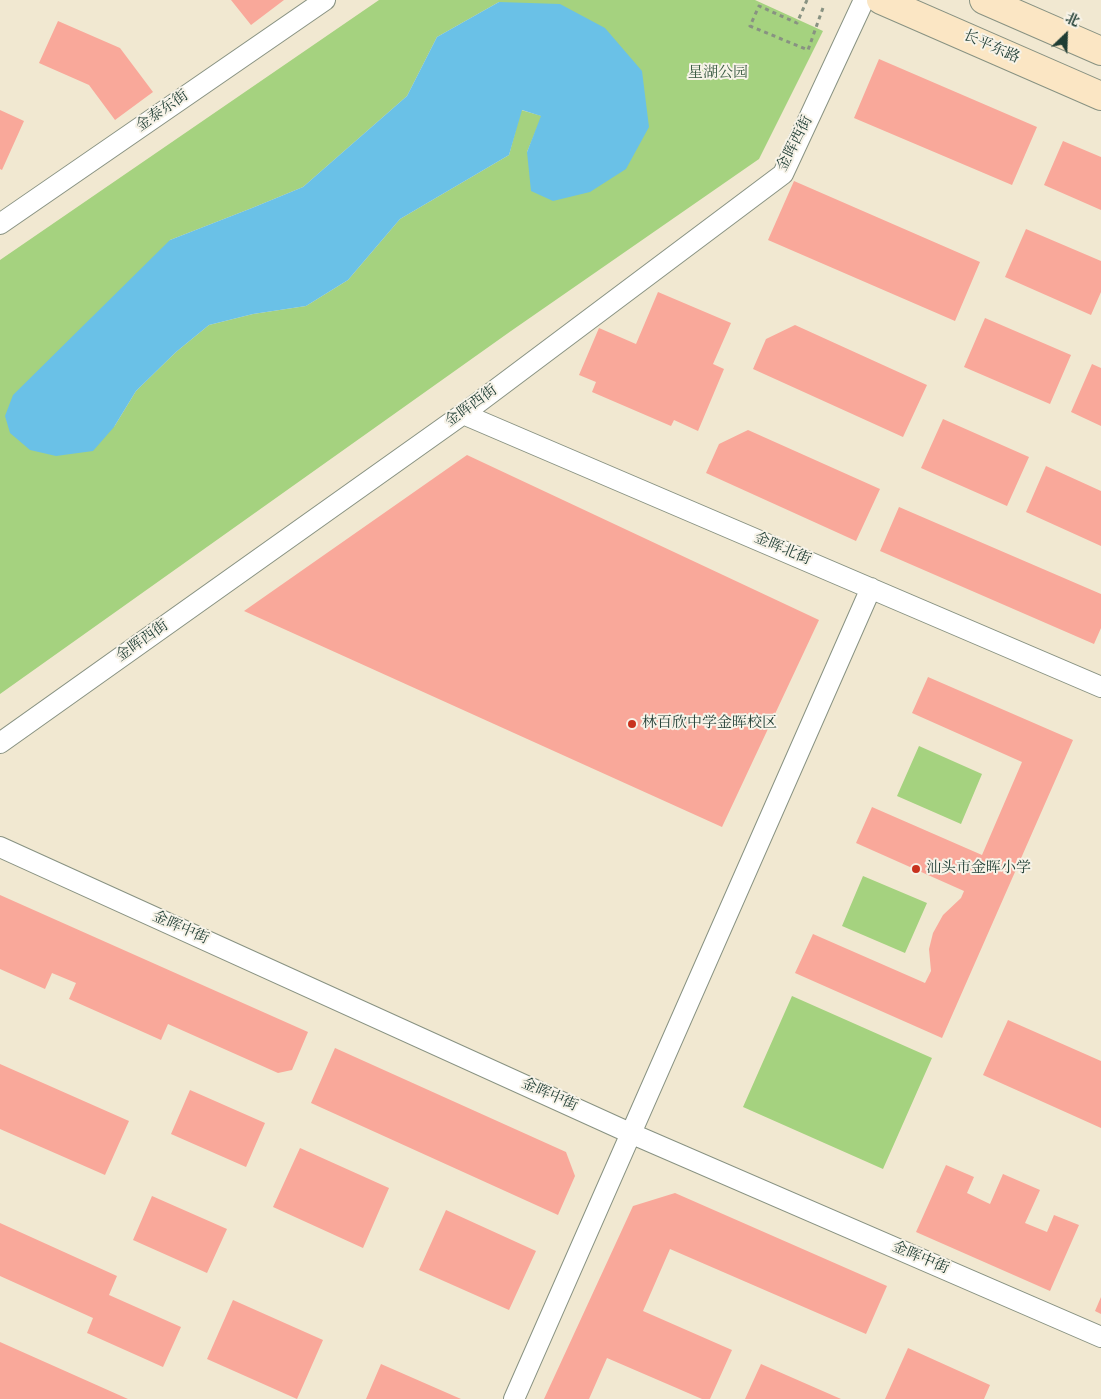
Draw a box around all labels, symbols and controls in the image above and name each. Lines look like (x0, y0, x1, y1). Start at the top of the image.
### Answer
text: 北 (1062, 9, 1083, 32)
north arrow (1041, 10, 1091, 60)
street label: 长平东路 (960, 28, 1022, 68)
park label: 星湖公园 (688, 65, 748, 83)
street label: 金泰东街 (133, 87, 193, 137)
street label: 金晖西街 (774, 113, 818, 175)
street label: 金晖西街 (442, 382, 502, 432)
street label: 金晖北街 (751, 530, 813, 570)
street label: 金晖西街 (113, 617, 173, 667)
place label: 林百欣中学金晖校区 (642, 715, 777, 733)
marker: 林百欣中学金晖校区 (626, 718, 638, 730)
place label: 汕头市金晖小学 (926, 860, 1031, 878)
marker: 汕头市金晖小学 (910, 863, 922, 875)
street label: 金晖中街 (149, 909, 211, 949)
street label: 金晖中街 (518, 1076, 580, 1116)
street label: 金晖中街 (889, 1239, 951, 1279)

